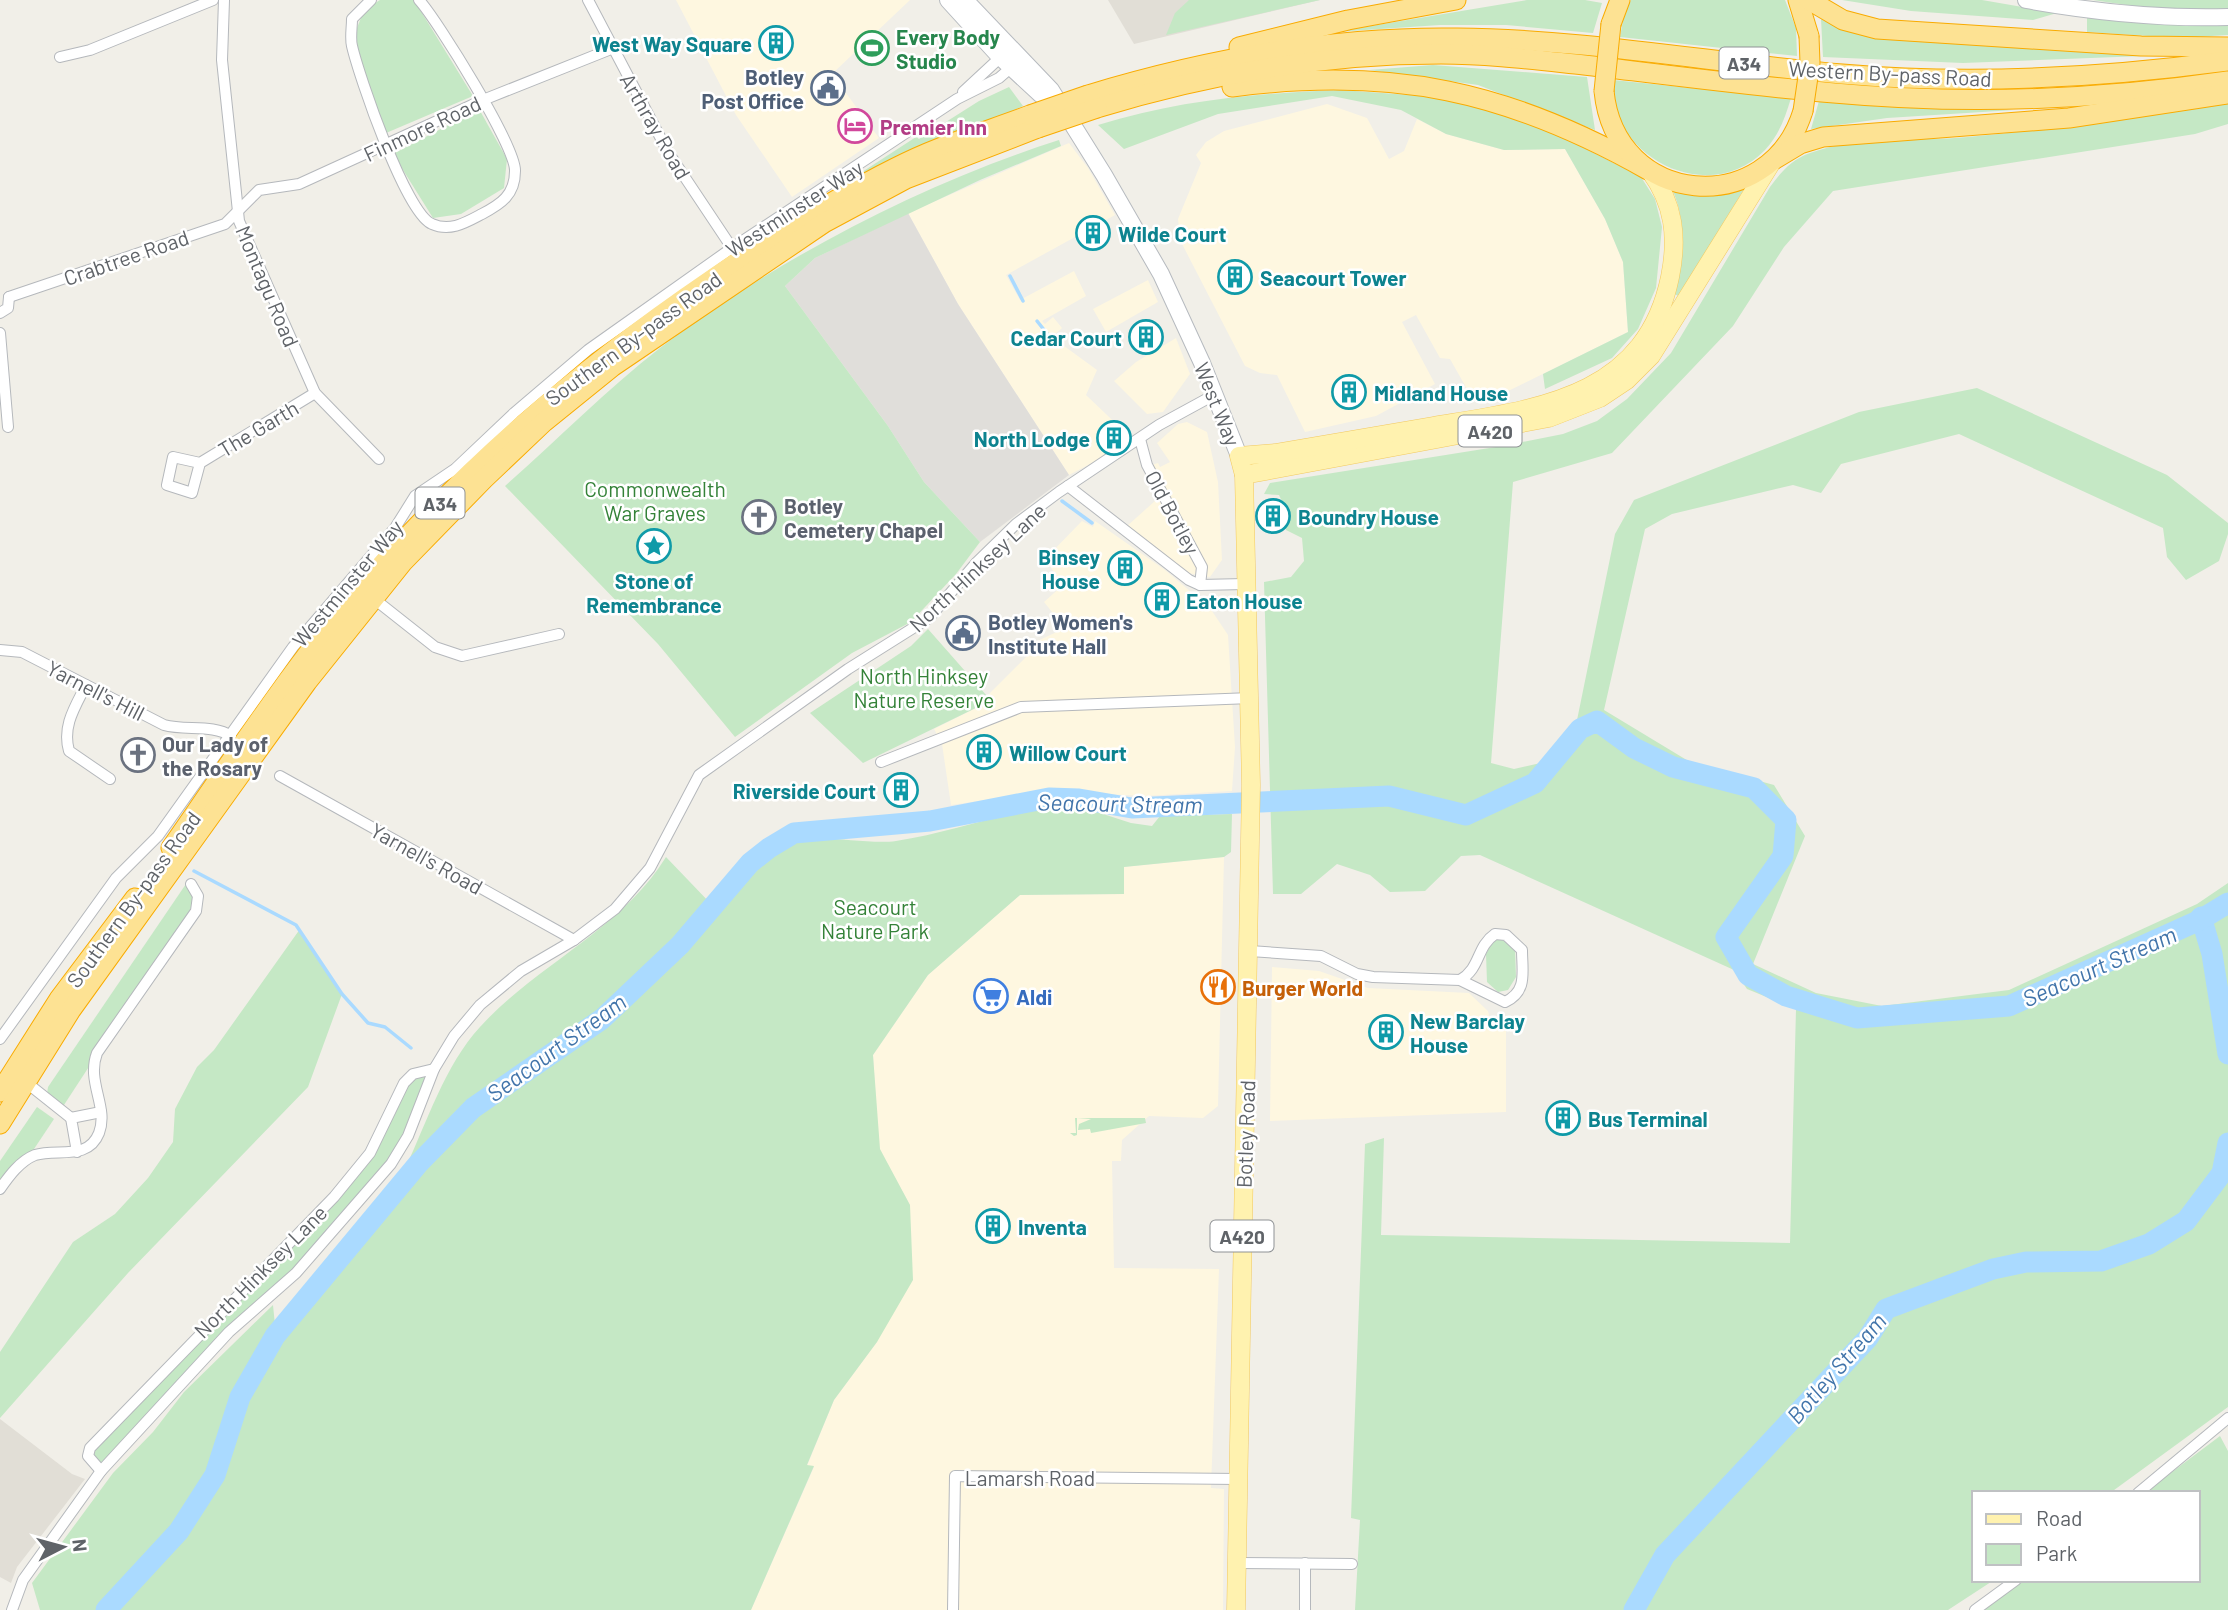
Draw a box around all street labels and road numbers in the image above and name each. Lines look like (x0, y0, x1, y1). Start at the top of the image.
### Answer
road number: A34 (1720, 48, 1768, 78)
street label: Western By-pass Road (1788, 55, 1992, 91)
street label: Arthray Road (616, 69, 696, 183)
street label: Finmore Road (359, 90, 485, 166)
street label: Westminster Way (721, 154, 867, 262)
street label: Montagu Road (231, 222, 305, 350)
street label: Crabtree Road (60, 224, 192, 290)
street label: Southern By-pass Road (540, 266, 726, 410)
street label: West Way (1190, 358, 1246, 450)
street label: The Garth (213, 394, 303, 462)
road number: A420 (1458, 416, 1522, 446)
street label: Old Botley (1141, 466, 1206, 558)
road number: A34 (416, 488, 464, 518)
street label: North Hinksey Lane (904, 497, 1050, 637)
street label: Westminster Way (287, 514, 408, 652)
street label: Yarnell's Hill (43, 655, 149, 725)
street label: Southern By-pass Road (61, 806, 205, 992)
street label: Yarnell's Road (367, 817, 487, 899)
street label: Botley Road (1231, 1079, 1259, 1189)
street label: North Hinksey Lane (188, 1199, 332, 1343)
road number: A420 (1210, 1220, 1274, 1252)
street label: Lamarsh Road (965, 1465, 1095, 1490)

